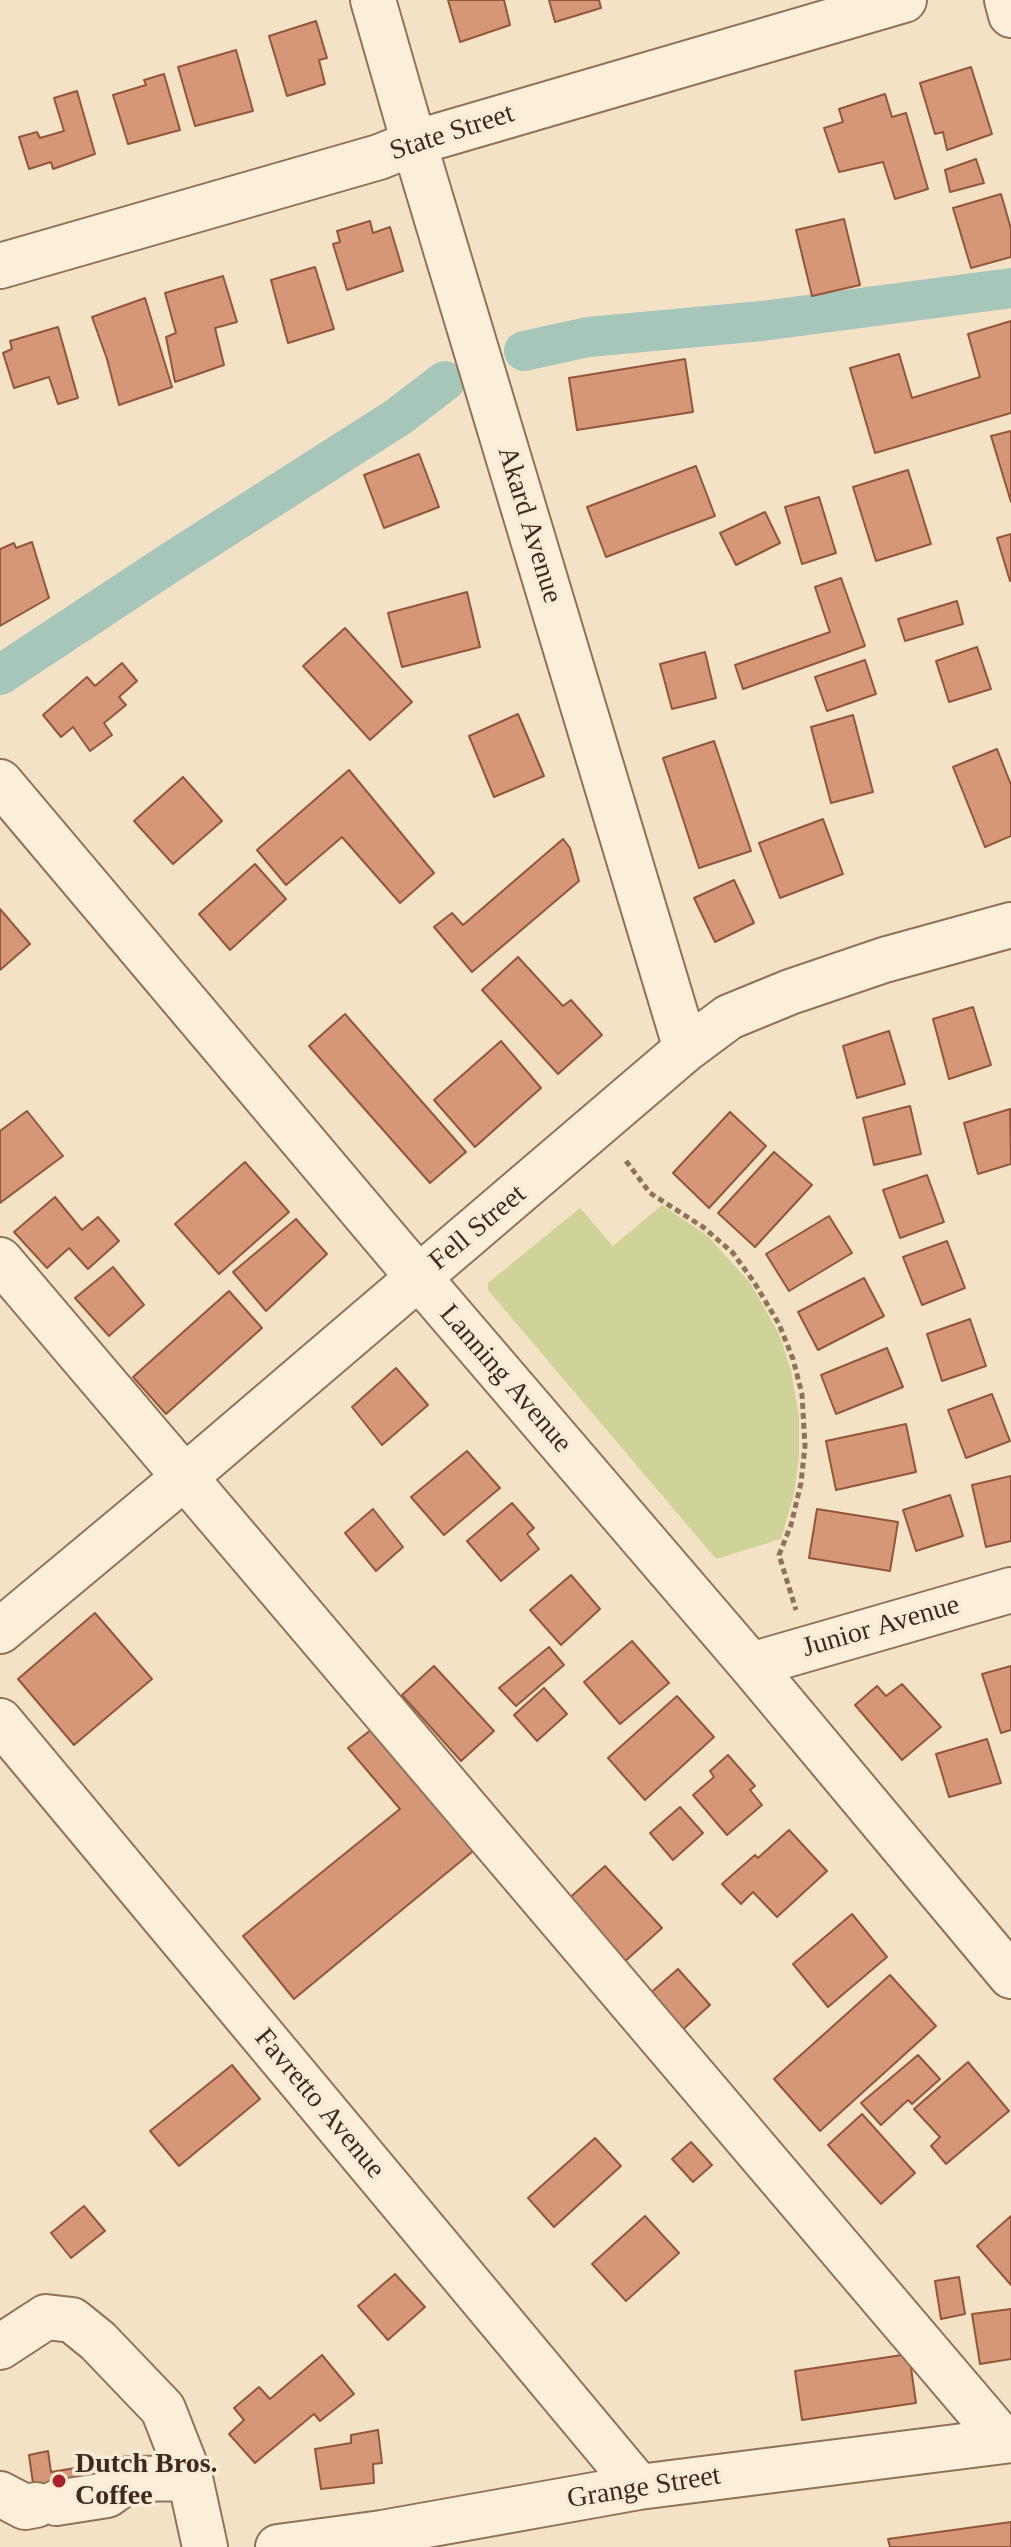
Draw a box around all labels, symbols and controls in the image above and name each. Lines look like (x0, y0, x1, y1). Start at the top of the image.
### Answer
street label: State Street (386, 97, 518, 169)
street label: Akard Avenue (489, 443, 569, 607)
street label: Fell Street (423, 1178, 533, 1278)
street label: Lanning Avenue (432, 1298, 578, 1460)
street label: Junior Avenue (799, 1589, 963, 1665)
street label: Favretto Avenue (247, 2022, 391, 2186)
place label: Dutch Bros. Coffee (75, 2448, 218, 2514)
street label: Grange Street (565, 2459, 723, 2517)
marker: Dutch Bros. Coffee (50, 2472, 68, 2490)

